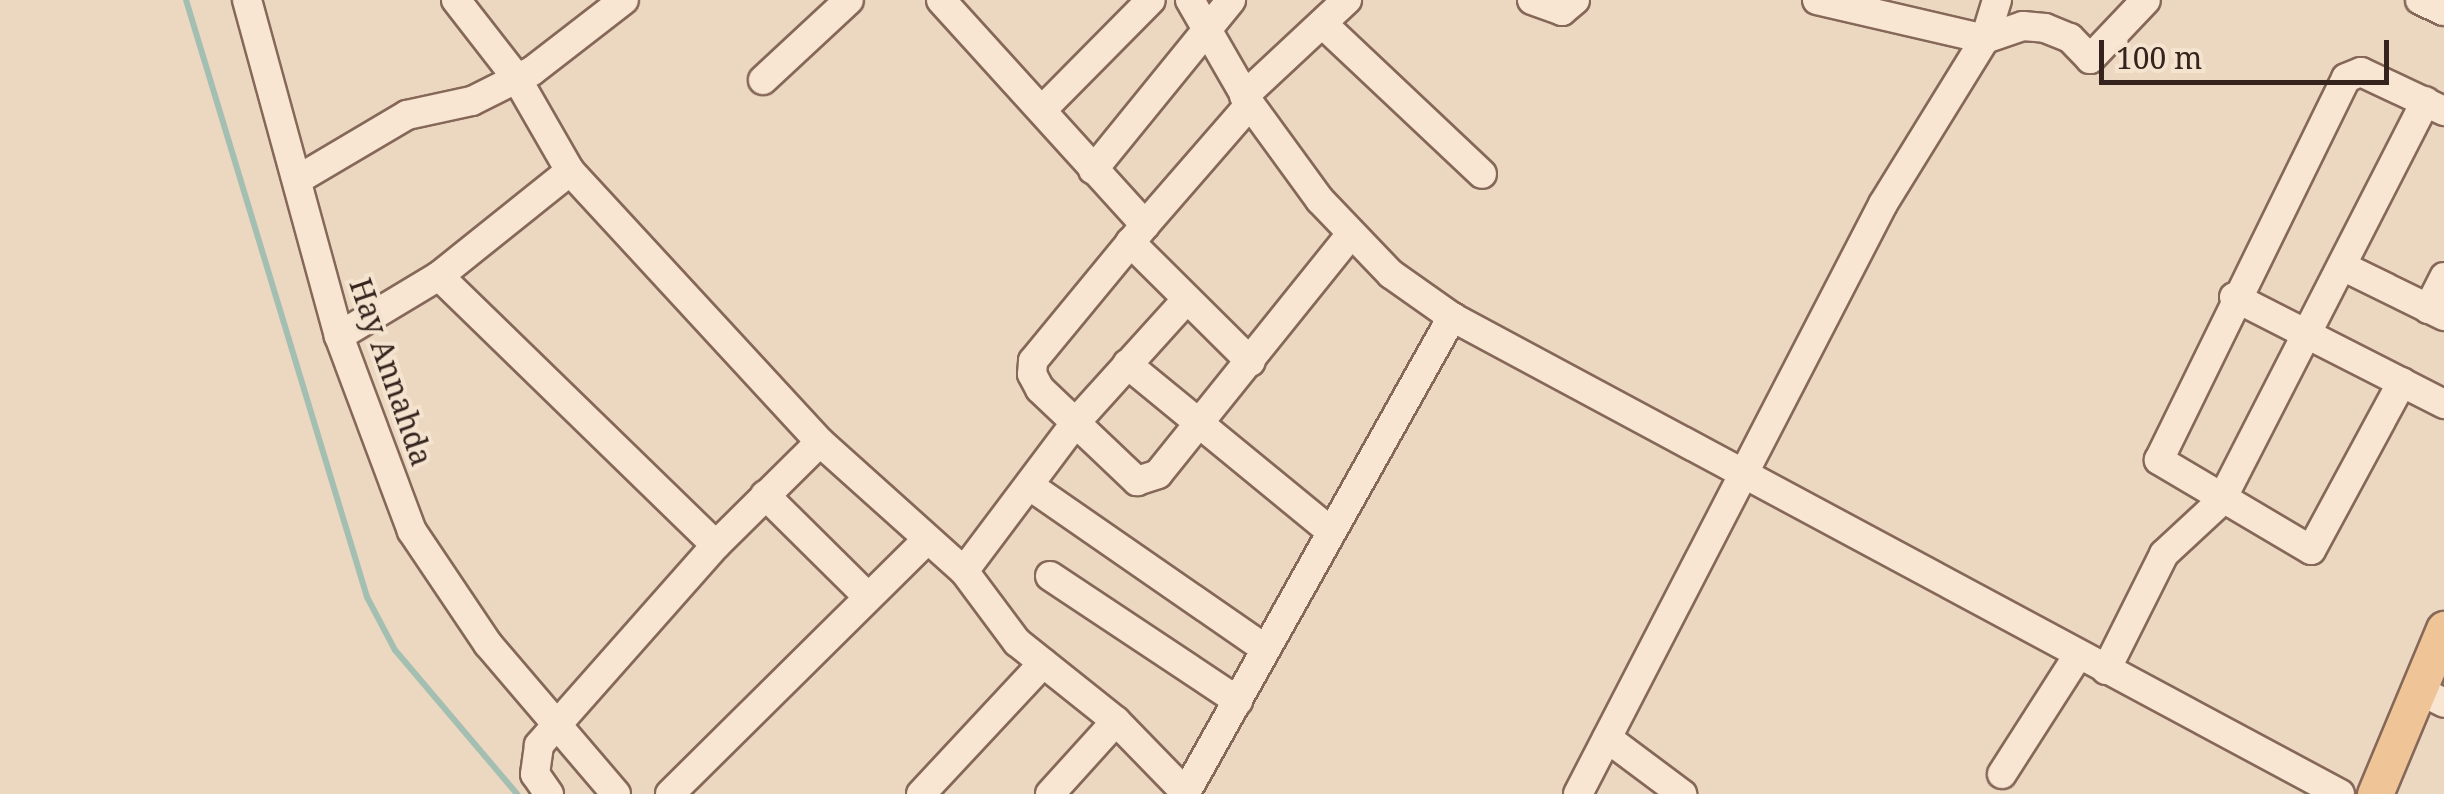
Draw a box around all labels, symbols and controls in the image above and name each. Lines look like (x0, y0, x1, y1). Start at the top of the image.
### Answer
scale bar (2104, 20, 2394, 82)
text: 100 m (2116, 37, 2202, 78)
street label: Hay Annahda (342, 274, 440, 470)

